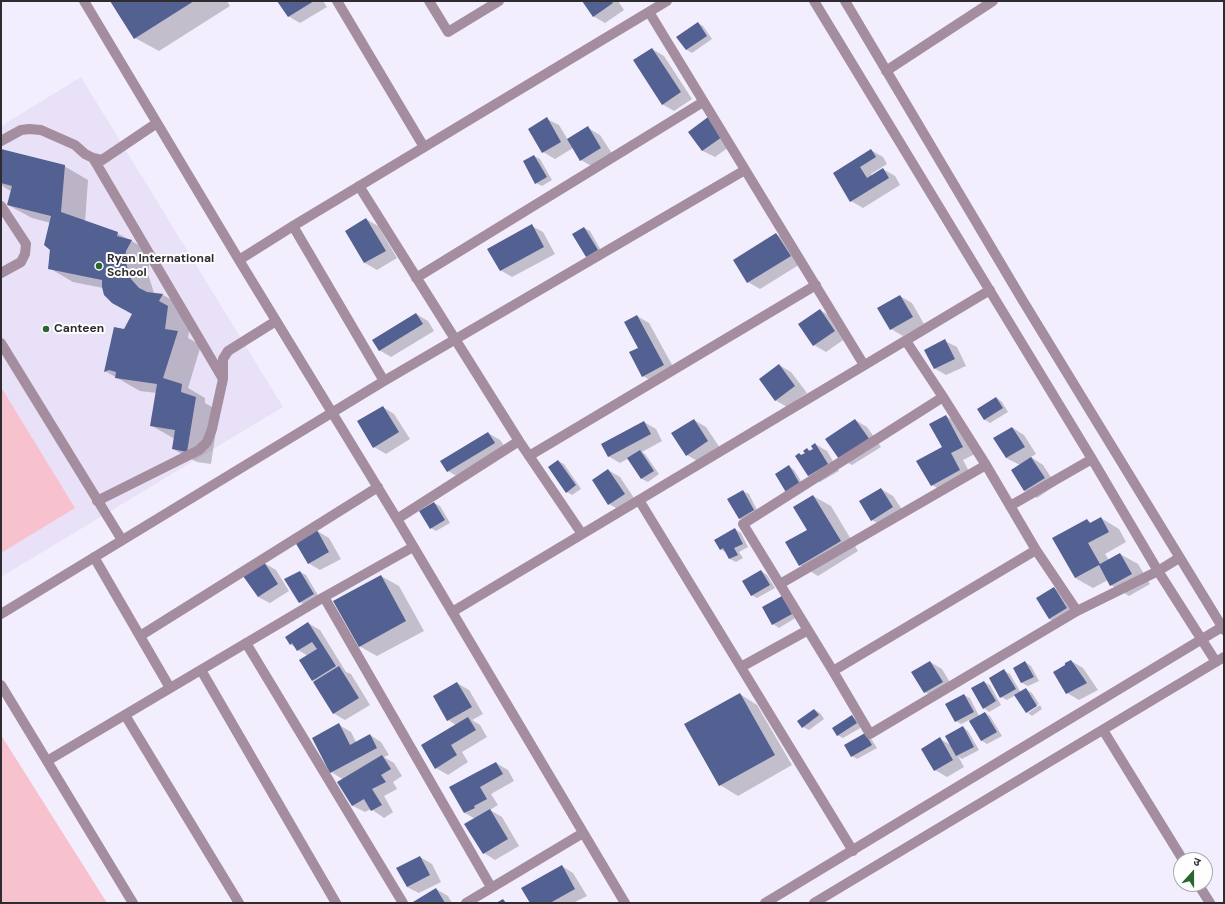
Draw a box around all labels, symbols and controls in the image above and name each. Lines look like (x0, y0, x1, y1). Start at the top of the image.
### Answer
place label: Ryan International School (107, 252, 214, 280)
marker: Ryan International School (94, 261, 104, 271)
place label: Canteen (54, 322, 104, 336)
marker: Canteen (41, 324, 51, 334)
north arrow (1173, 852, 1213, 892)
text: उ (1191, 854, 1202, 869)

